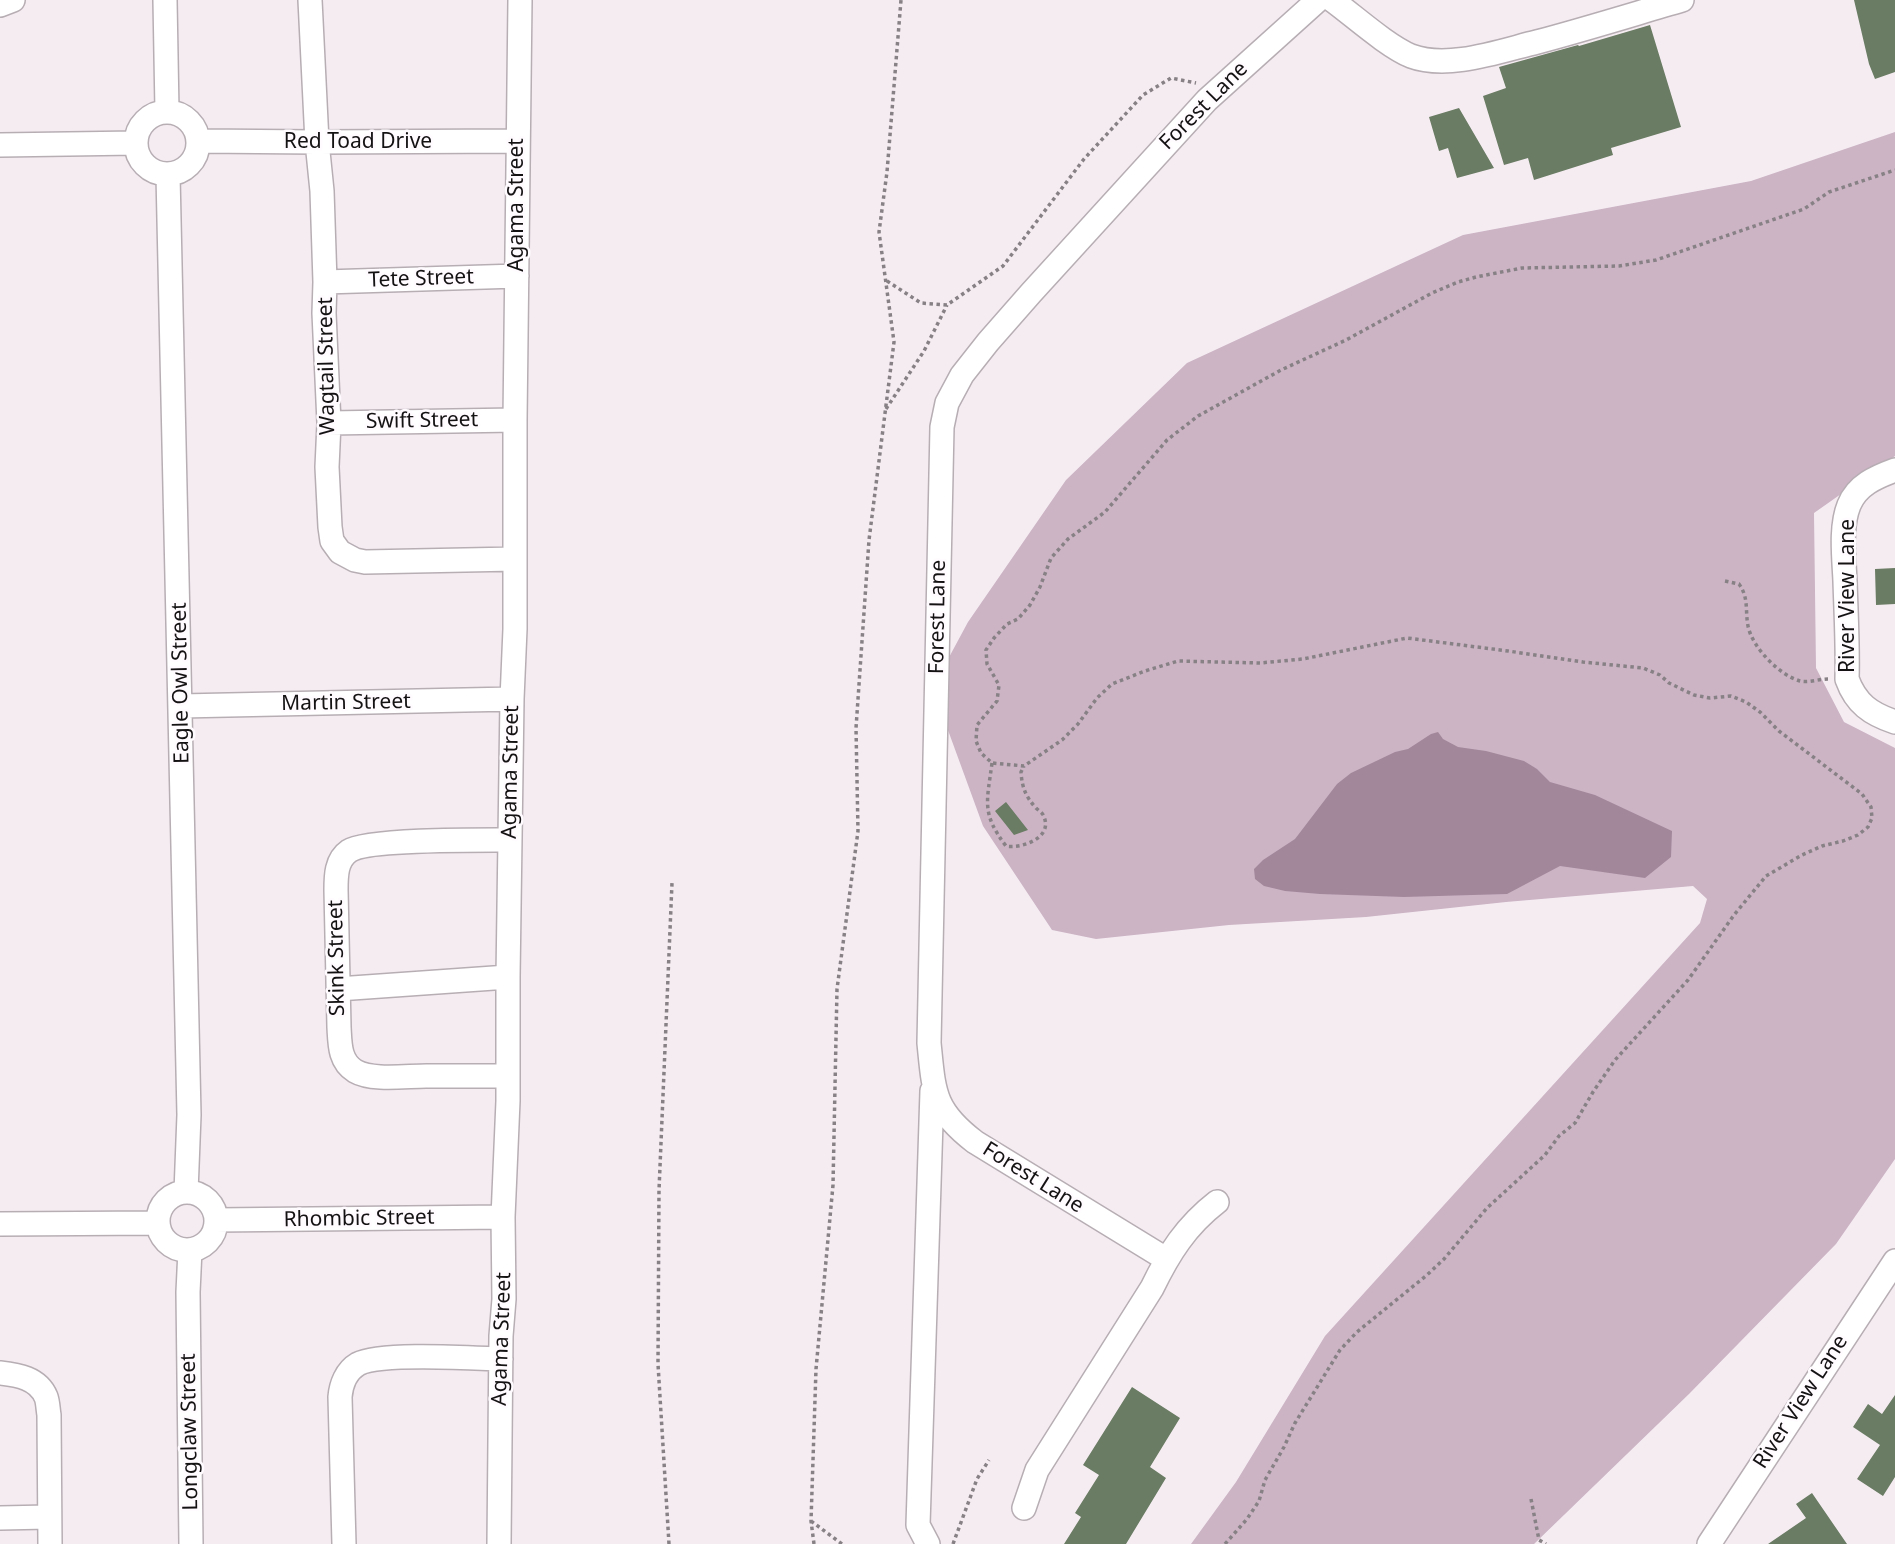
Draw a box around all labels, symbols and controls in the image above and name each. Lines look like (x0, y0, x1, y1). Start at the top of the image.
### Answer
street label: Forest Lane (1155, 57, 1253, 155)
street label: Red Toad Drive (284, 129, 432, 155)
street label: Agama Street (504, 138, 530, 272)
street label: Tete Street (368, 265, 474, 293)
street label: Wagtail Street (313, 297, 341, 435)
street label: Swift Street (366, 407, 478, 435)
street label: River View Lane (1835, 519, 1861, 673)
street label: Forest Lane (924, 560, 952, 674)
street label: Eagle Owl Street (167, 602, 195, 764)
street label: Martin Street (281, 689, 411, 717)
street label: Agama Street (497, 705, 525, 839)
street label: Skink Street (323, 900, 351, 1016)
street label: Forest Lane (978, 1137, 1088, 1219)
street label: Rhombic Street (283, 1205, 435, 1233)
street label: Agama Street (487, 1272, 517, 1406)
street label: River View Lane (1748, 1331, 1854, 1473)
street label: Longclaw Street (176, 1353, 204, 1511)

